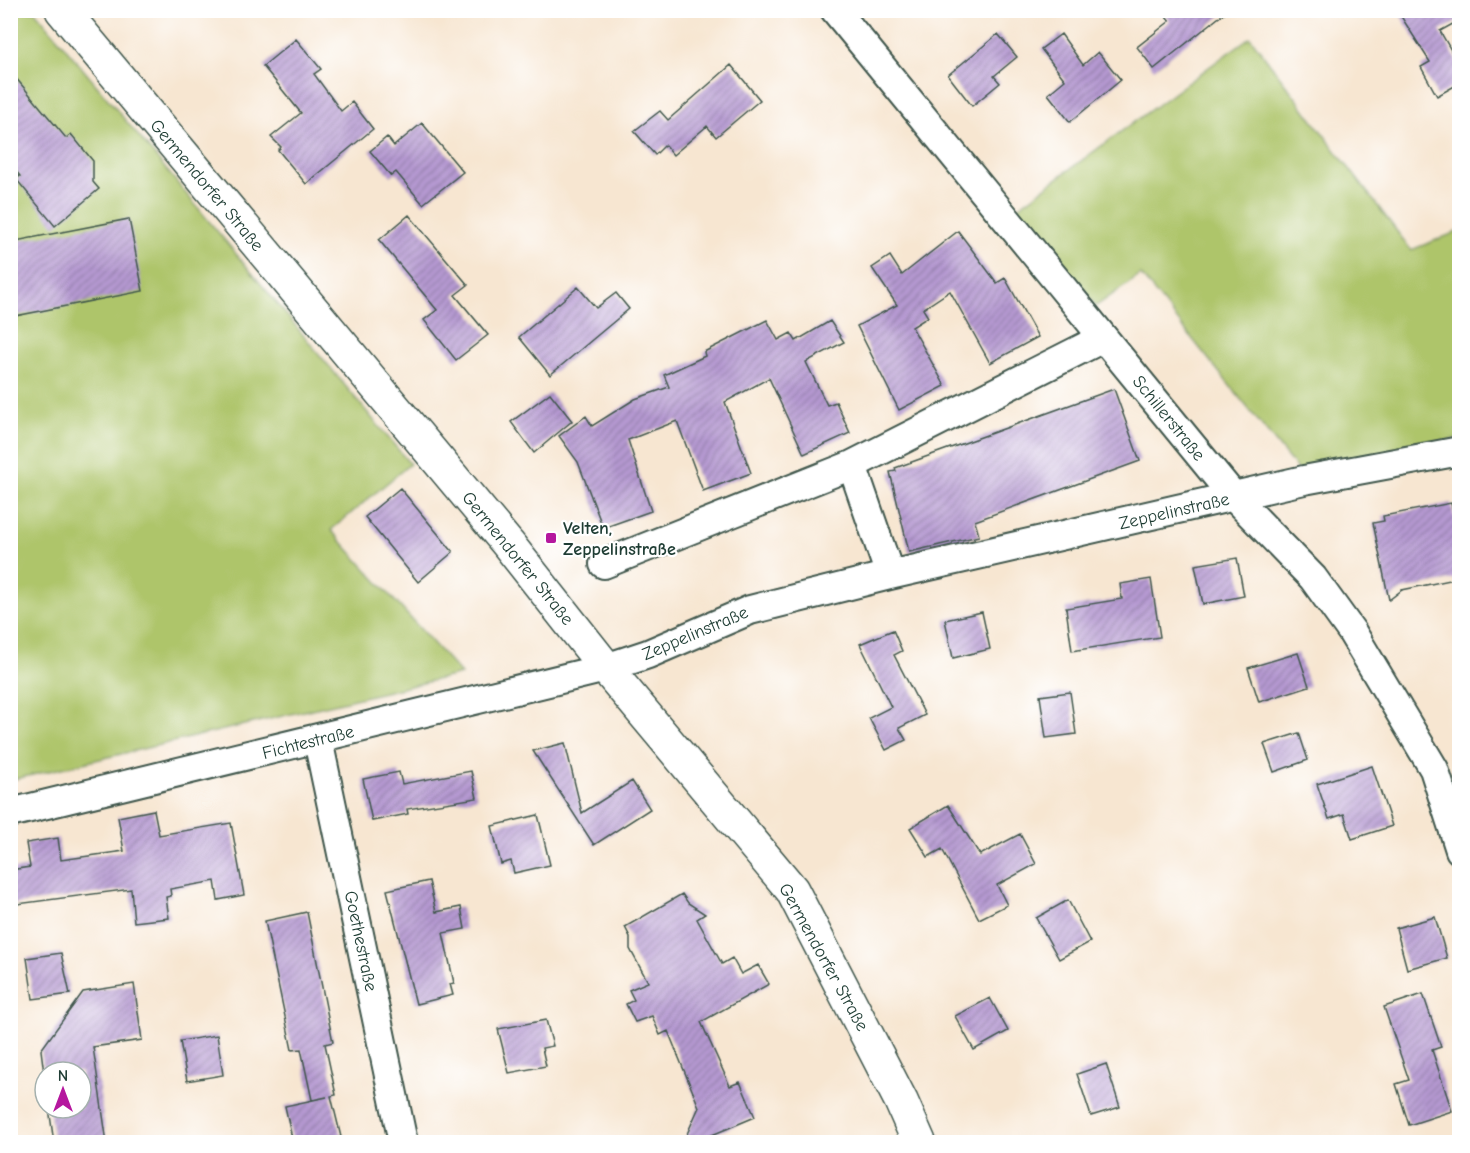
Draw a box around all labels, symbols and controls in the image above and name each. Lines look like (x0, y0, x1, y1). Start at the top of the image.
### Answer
street label: Germendorfer Straße (145, 115, 268, 256)
street label: Schillerstraße (1128, 371, 1209, 465)
street label: Germendorfer Straße (457, 487, 578, 629)
street label: Zeppelinstraße (1117, 489, 1231, 534)
place label: Velten, Zeppelinstraße (563, 518, 676, 560)
marker: Velten, Zeppelinstraße (544, 531, 558, 545)
street label: Zeppelinstraße (639, 602, 751, 665)
street label: Fichtestraße (260, 721, 356, 764)
street label: Germendorfer Straße (774, 880, 873, 1035)
street label: Goethestraße (340, 889, 381, 993)
north arrow (33, 1060, 93, 1120)
text: N (58, 1067, 68, 1085)

